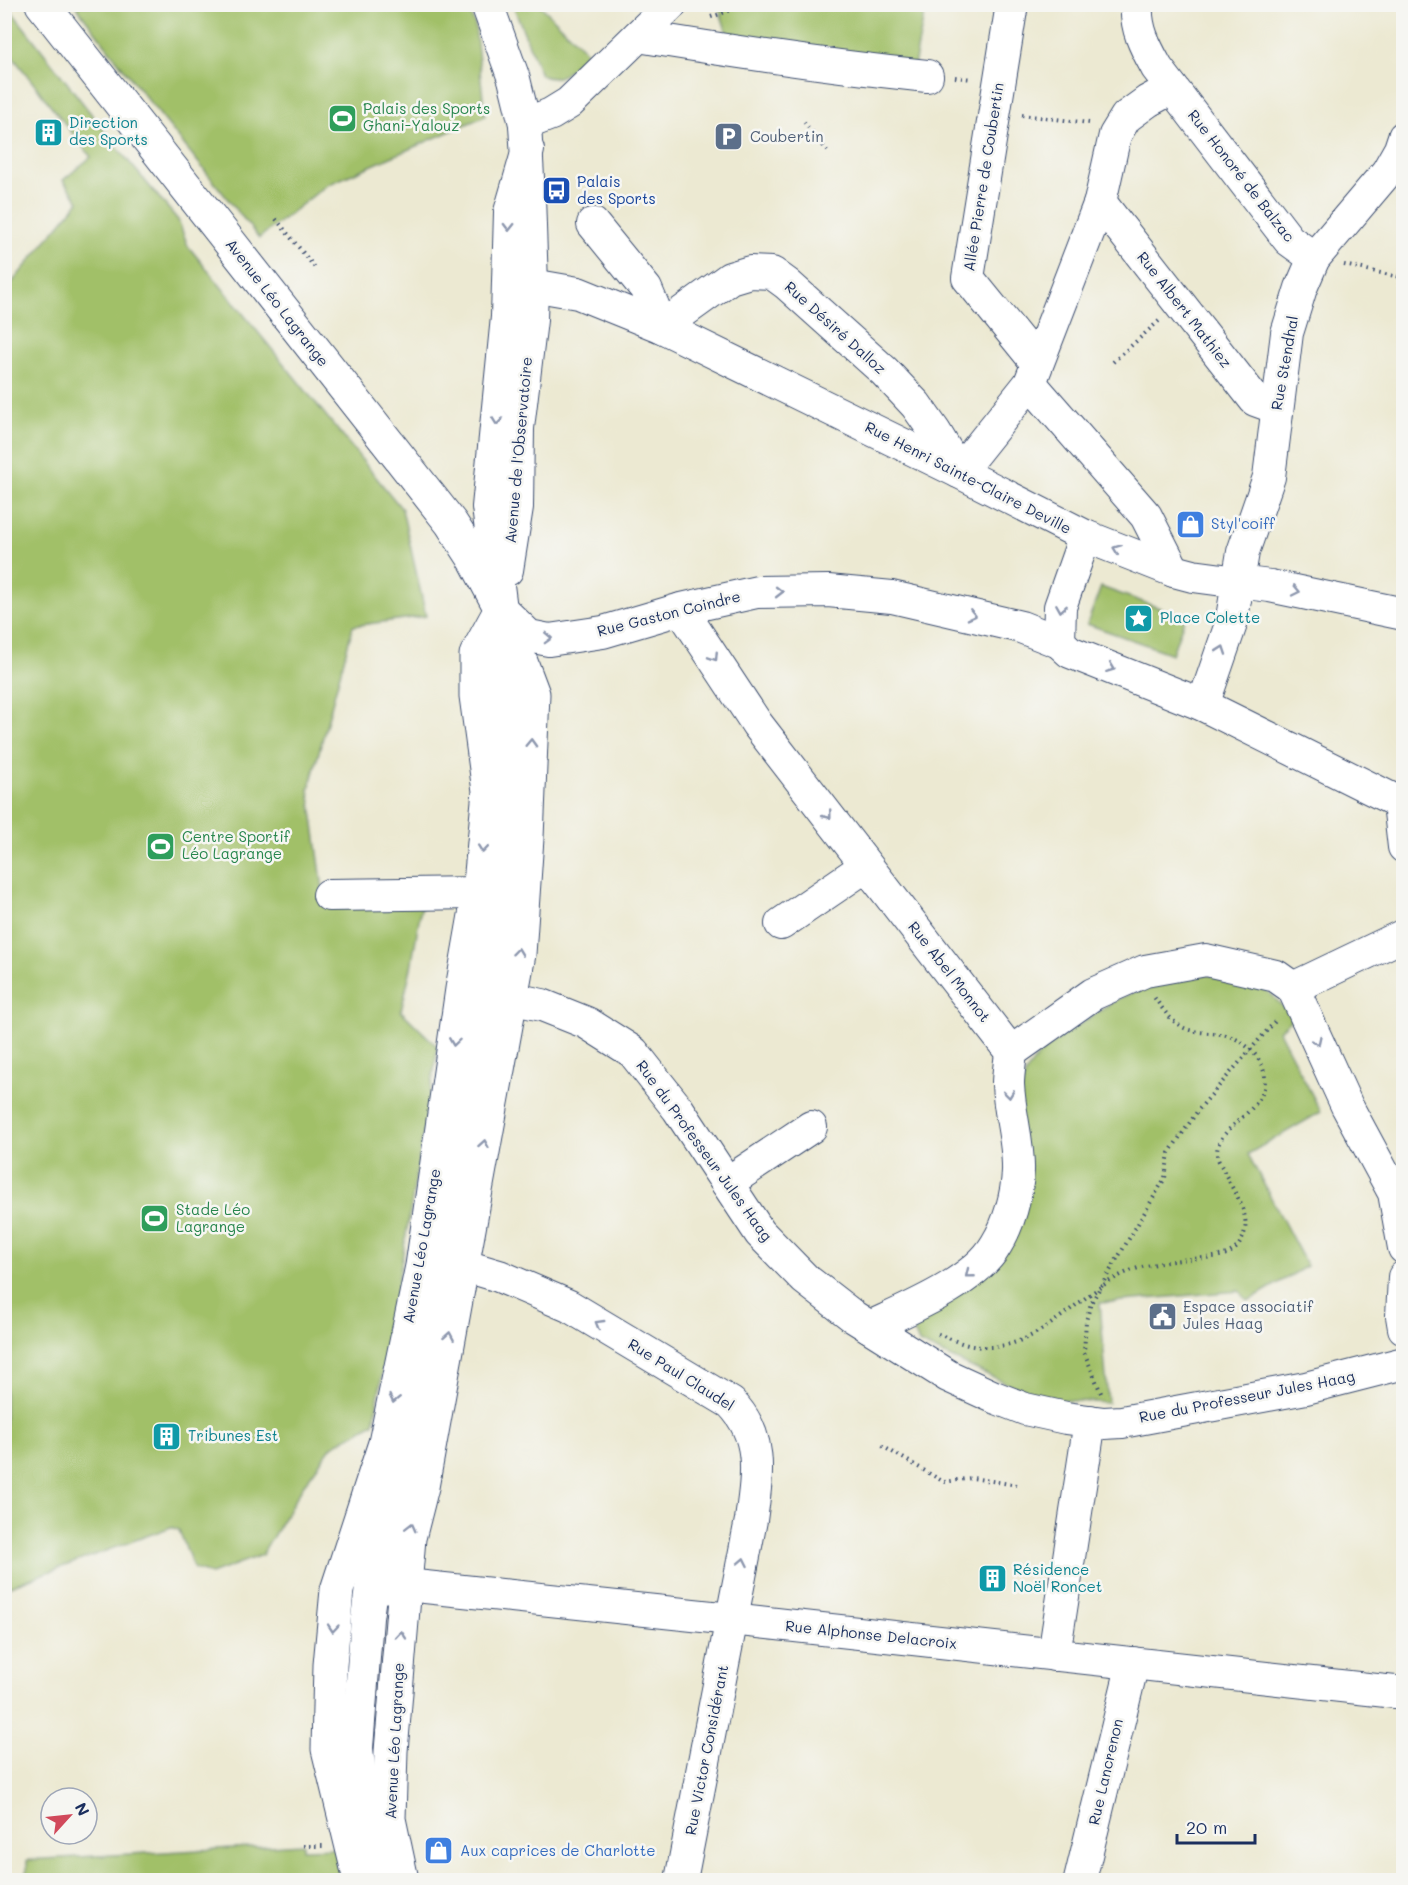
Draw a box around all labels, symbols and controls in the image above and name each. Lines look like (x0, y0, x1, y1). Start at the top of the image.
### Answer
street label: Allée Pierre de Coubertin (958, 81, 1008, 273)
place label: Palais des Sports Ghani-Yalouz (363, 98, 490, 135)
sports icon: Palais des Sports Ghani-Yalouz (326, 102, 358, 134)
street label: Rue Honoré de Balzac (1184, 105, 1300, 246)
place label: Direction des Sports (69, 112, 148, 149)
building icon: Direction des Sports (32, 116, 64, 148)
parking icon: Coubertin (713, 121, 745, 153)
place label: Coubertin (750, 126, 824, 146)
place label: Palais des Sports (577, 171, 656, 208)
bus stop icon: Palais des Sports (540, 175, 572, 207)
one-way arrow (503, 222, 516, 231)
street label: Avenue Léo Lagrange (222, 234, 334, 370)
street label: Rue Albert Mathiez (1133, 247, 1237, 372)
street label: Rue Désiré Dalloz (781, 276, 891, 378)
street label: Rue Stendhal (1266, 314, 1302, 412)
street label: Avenue de l'Observatoire (500, 356, 536, 544)
street label: Rue Henri Sainte-Claire Deville (862, 416, 1075, 538)
one-way arrow (491, 417, 504, 426)
shop icon: Styl'coiff (1174, 508, 1206, 540)
place label: Styl'coiff (1211, 513, 1276, 533)
one-way arrow (1113, 544, 1124, 556)
one-way arrow (1290, 584, 1300, 597)
street label: Rue Gaston Coindre (595, 586, 743, 641)
one-way arrow (775, 586, 784, 598)
place icon: Place Colette (1123, 602, 1155, 634)
one-way arrow (1056, 603, 1068, 613)
place label: Place Colette (1160, 607, 1260, 627)
one-way arrow (967, 608, 977, 621)
one-way arrow (544, 632, 553, 645)
one-way arrow (1215, 645, 1228, 656)
one-way arrow (706, 651, 717, 662)
one-way arrow (1105, 660, 1116, 673)
one-way arrow (524, 739, 537, 748)
one-way arrow (821, 808, 832, 819)
place label: Centre Sportif Léo Lagrange (182, 826, 291, 863)
sports icon: Centre Sportif Léo Lagrange (145, 830, 177, 862)
one-way arrow (477, 844, 490, 853)
street label: Rue Abel Monnot (904, 917, 995, 1026)
one-way arrow (511, 948, 524, 957)
one-way arrow (1309, 1035, 1321, 1046)
one-way arrow (449, 1037, 461, 1046)
street label: Rue du Professeur Jules Haag (632, 1056, 777, 1245)
one-way arrow (1002, 1090, 1015, 1099)
one-way arrow (477, 1139, 490, 1149)
street label: Avenue Léo Lagrange (398, 1167, 444, 1325)
place label: Stade Léo Lagrange (176, 1199, 250, 1236)
sports icon: Stade Léo Lagrange (139, 1203, 171, 1235)
one-way arrow (965, 1266, 976, 1277)
place label: Espace associatif Jules Haag (1183, 1296, 1314, 1333)
public building icon: Espace associatif Jules Haag (1146, 1300, 1178, 1332)
one-way arrow (595, 1319, 605, 1331)
one-way arrow (442, 1331, 455, 1341)
street label: Rue Paul Claudel (625, 1333, 738, 1415)
street label: Rue du Professeur Jules Haag (1137, 1365, 1357, 1427)
one-way arrow (388, 1394, 401, 1404)
building icon: Tribunes Est (151, 1420, 183, 1452)
place label: Tribunes Est (188, 1425, 278, 1445)
one-way arrow (404, 1522, 417, 1532)
one-way arrow (736, 1557, 749, 1567)
place label: Résidence Noël Roncet (1013, 1559, 1102, 1596)
building icon: Résidence Noël Roncet (976, 1563, 1008, 1595)
street label: Rue Alphonse Delacroix (784, 1615, 958, 1653)
one-way arrow (327, 1623, 340, 1632)
one-way arrow (394, 1631, 407, 1640)
street label: Avenue Léo Lagrange (380, 1662, 408, 1820)
street label: Rue Victor Considérant (680, 1663, 732, 1837)
street label: Rue Lancrenon (1083, 1717, 1127, 1827)
north arrow (39, 1786, 99, 1846)
text: N (71, 1799, 95, 1819)
scale bar (1177, 1807, 1255, 1845)
text: 20 m (1186, 1815, 1227, 1839)
shop icon: Aux caprices de Charlotte (423, 1835, 455, 1867)
place label: Aux caprices de Charlotte (460, 1840, 656, 1860)

